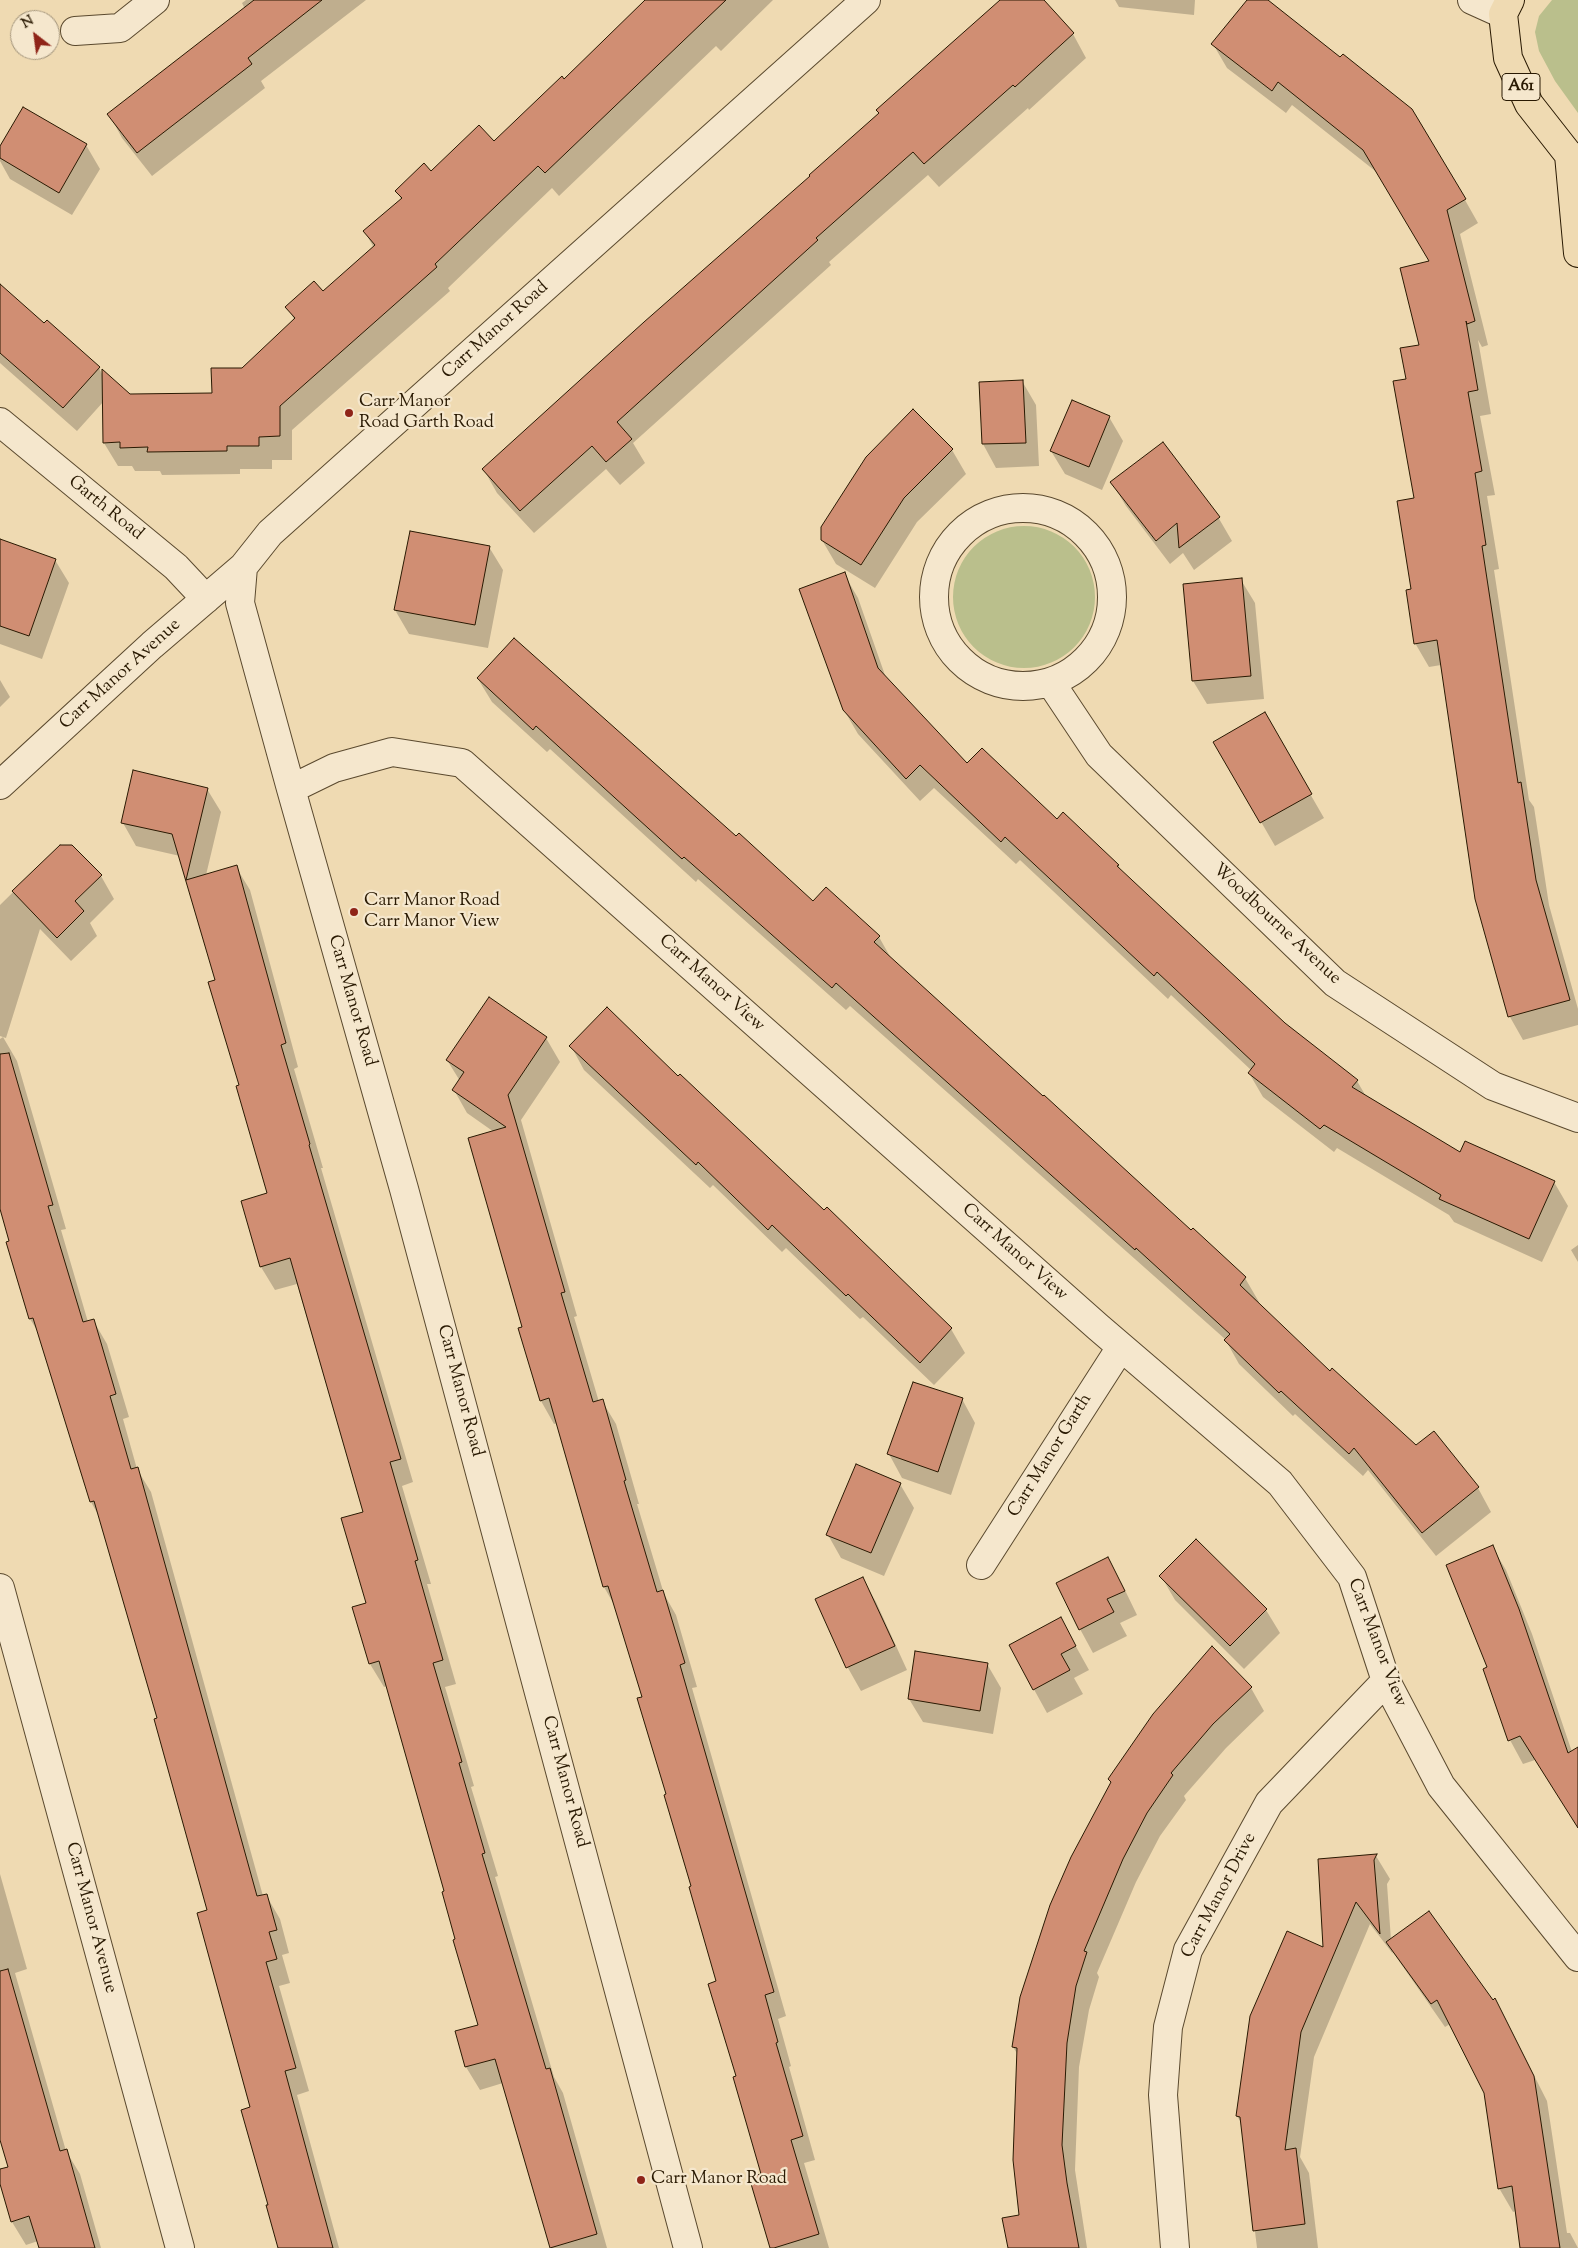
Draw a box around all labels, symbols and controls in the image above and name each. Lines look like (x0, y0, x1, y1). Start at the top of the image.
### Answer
north arrow (10, 10, 60, 60)
text: N (18, 11, 38, 34)
road number: A61 (1502, 74, 1540, 100)
street label: Carr Manor Road (438, 278, 554, 384)
place label: Carr Manor Road Garth Road (359, 392, 494, 434)
marker: Carr Manor Road Garth Road (343, 407, 355, 419)
street label: Garth Road (63, 472, 147, 546)
street label: Carr Manor Avenue (56, 615, 186, 735)
street label: Woodbourne Avenue (1207, 860, 1345, 990)
place label: Carr Manor Road Carr Manor View (364, 891, 500, 934)
marker: Carr Manor Road Carr Manor View (348, 906, 360, 918)
street label: Carr Manor View (653, 931, 769, 1037)
street label: Carr Manor Road (322, 933, 380, 1069)
street label: Carr Manor View (956, 1200, 1072, 1306)
street label: Carr Manor Road (431, 1323, 487, 1459)
street label: Carr Manor Garth (1004, 1390, 1098, 1522)
street label: Carr Manor View (1342, 1576, 1410, 1710)
street label: Carr Manor Road (536, 1714, 592, 1850)
street label: Carr Manor Drive (1178, 1830, 1262, 1962)
street label: Carr Manor Avenue (59, 1840, 121, 1996)
place label: Carr Manor Road (651, 2169, 787, 2191)
marker: Carr Manor Road (635, 2174, 647, 2186)

